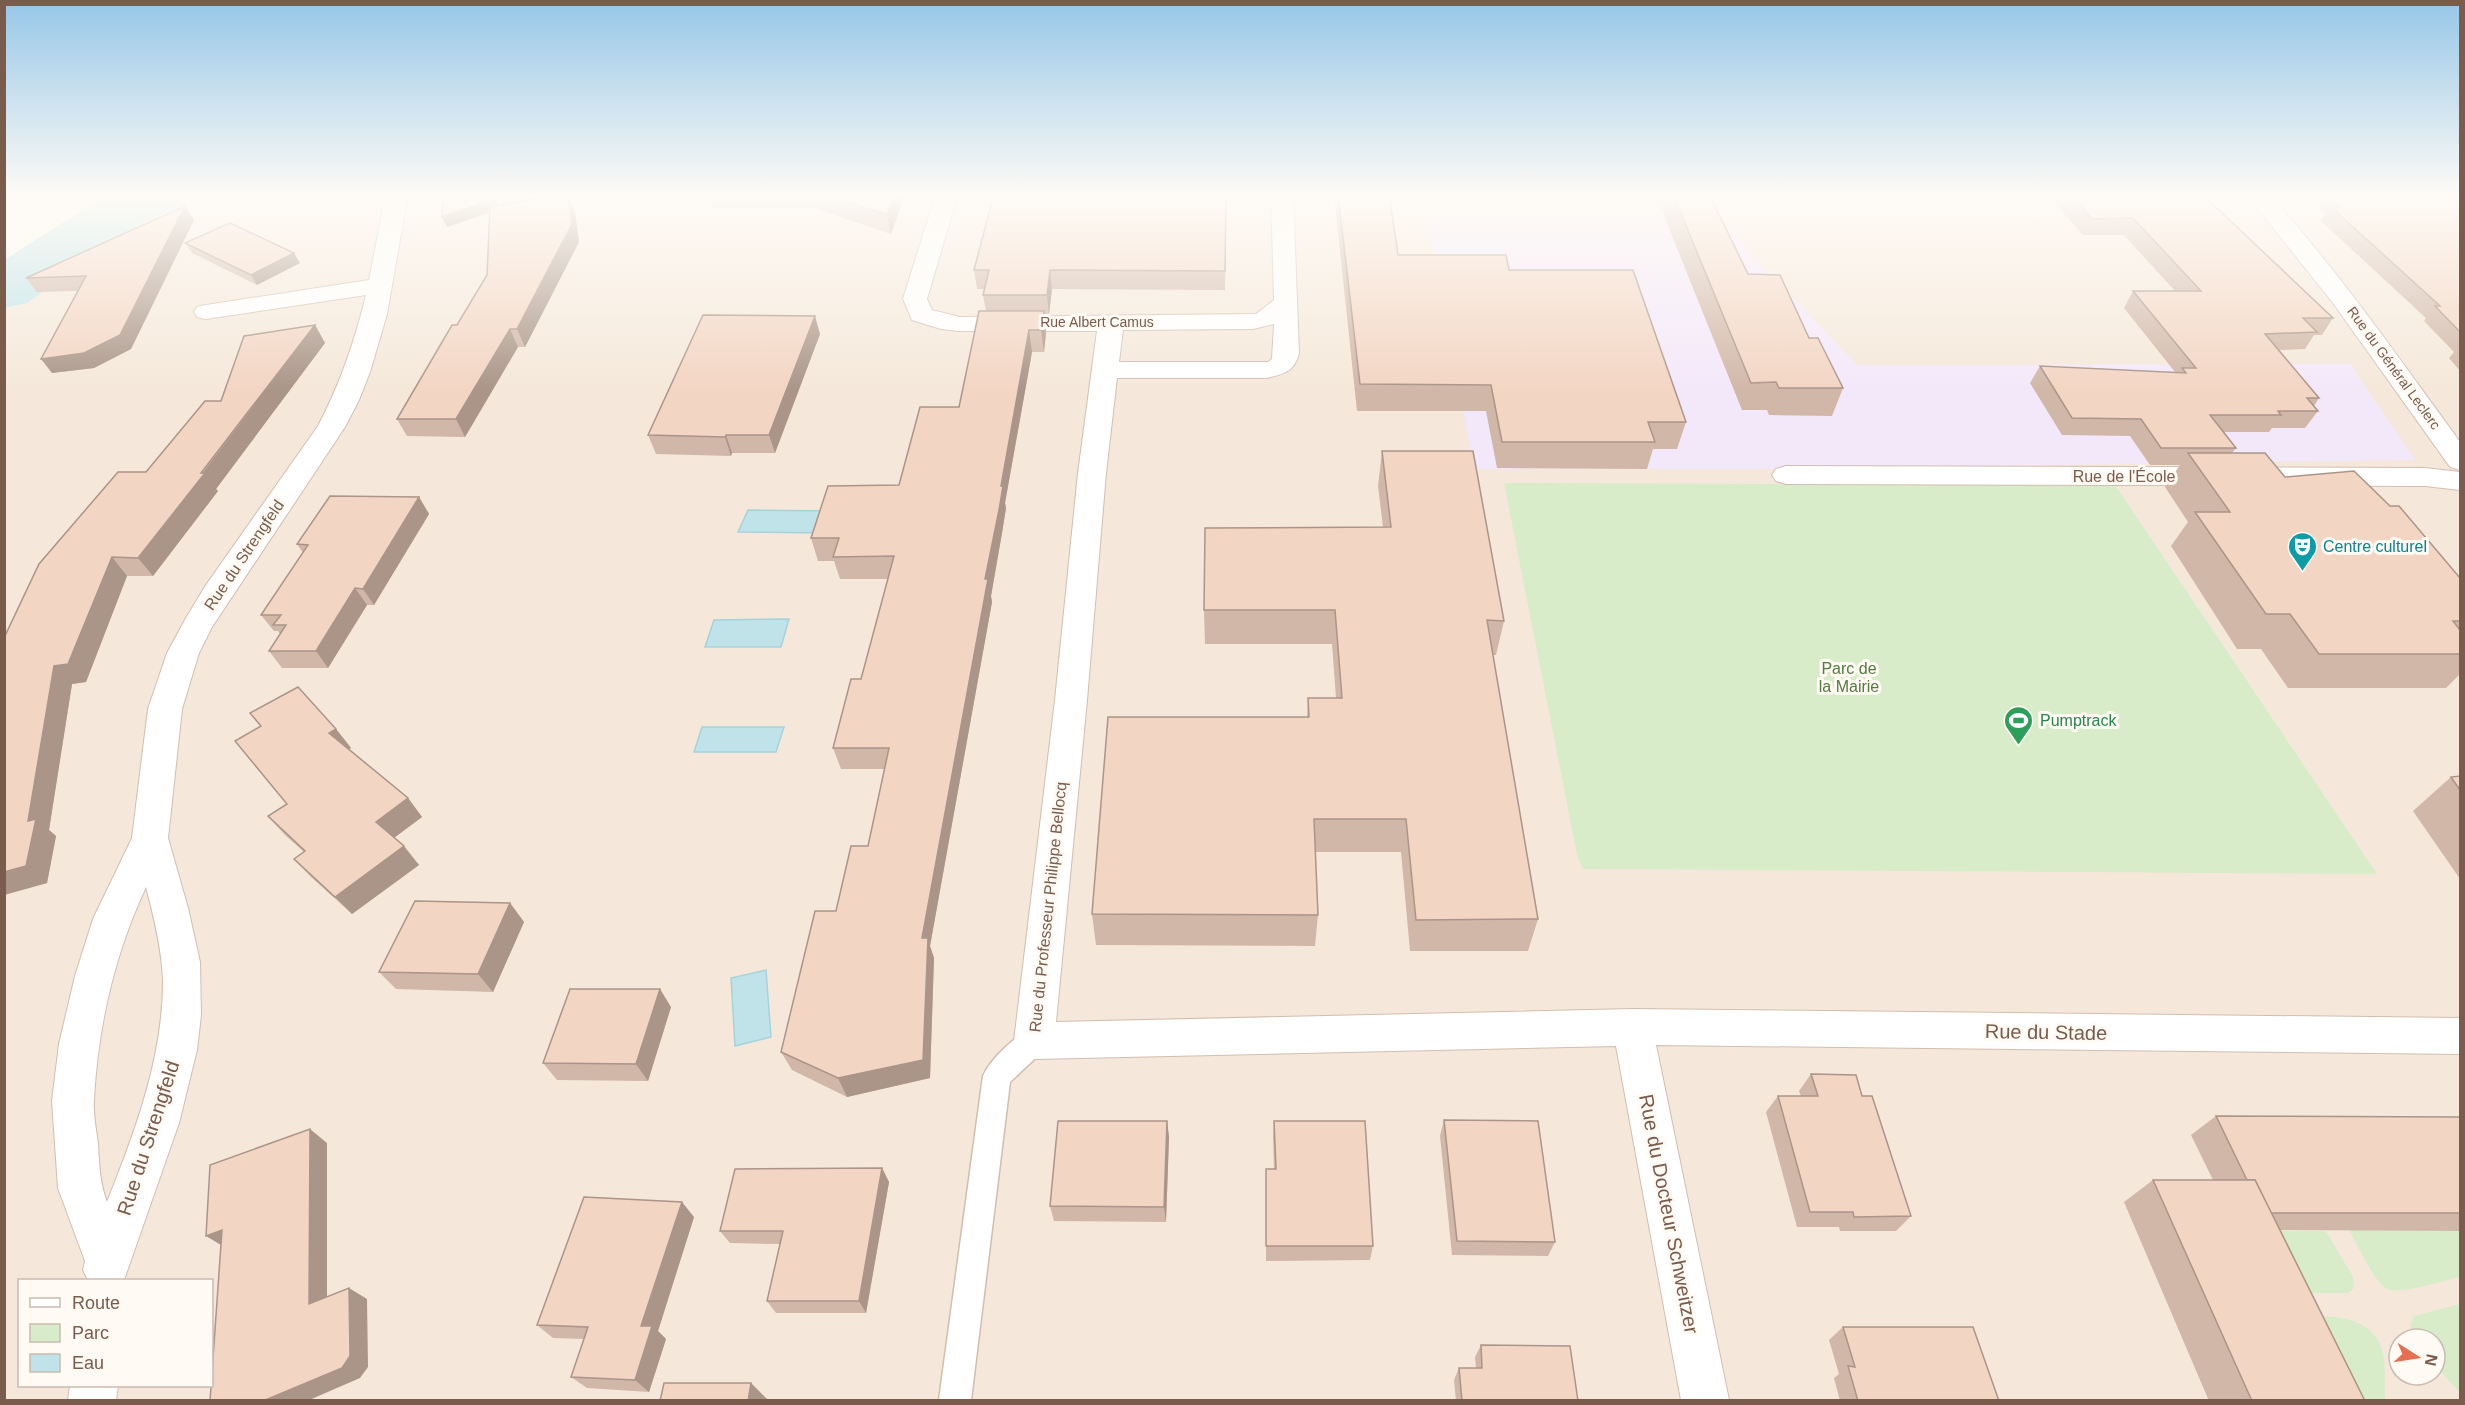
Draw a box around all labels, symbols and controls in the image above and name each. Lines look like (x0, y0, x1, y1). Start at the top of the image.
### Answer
street label: Rue du Général Leclerc (2344, 303, 2444, 433)
street label: Rue Albert Camus (1040, 314, 1154, 330)
street label: Rue de l'École (2073, 467, 2175, 485)
street label: Rue du Strengfeld (201, 497, 287, 613)
theatre icon: Centre culturel (2286, 530, 2318, 572)
place label: Centre culturel (2323, 538, 2427, 555)
park label: Parc de la Mairie (1819, 660, 1879, 695)
sports icon: Pumptrack (2003, 704, 2035, 746)
place label: Pumptrack (2040, 712, 2117, 729)
street label: Rue du Professeur Philippe Bellocq (1026, 781, 1070, 1033)
street label: Rue du Stade (1985, 1020, 2107, 1044)
street label: Rue du Strengfeld (113, 1058, 183, 1218)
street label: Rue du Docteur Schweitzer (1635, 1092, 1703, 1336)
legend (18, 1279, 213, 1387)
text: Route (72, 1293, 120, 1313)
text: Parc (72, 1323, 109, 1343)
north arrow (2387, 1327, 2447, 1387)
text: Eau (72, 1353, 104, 1373)
text: N (2422, 1353, 2441, 1367)

